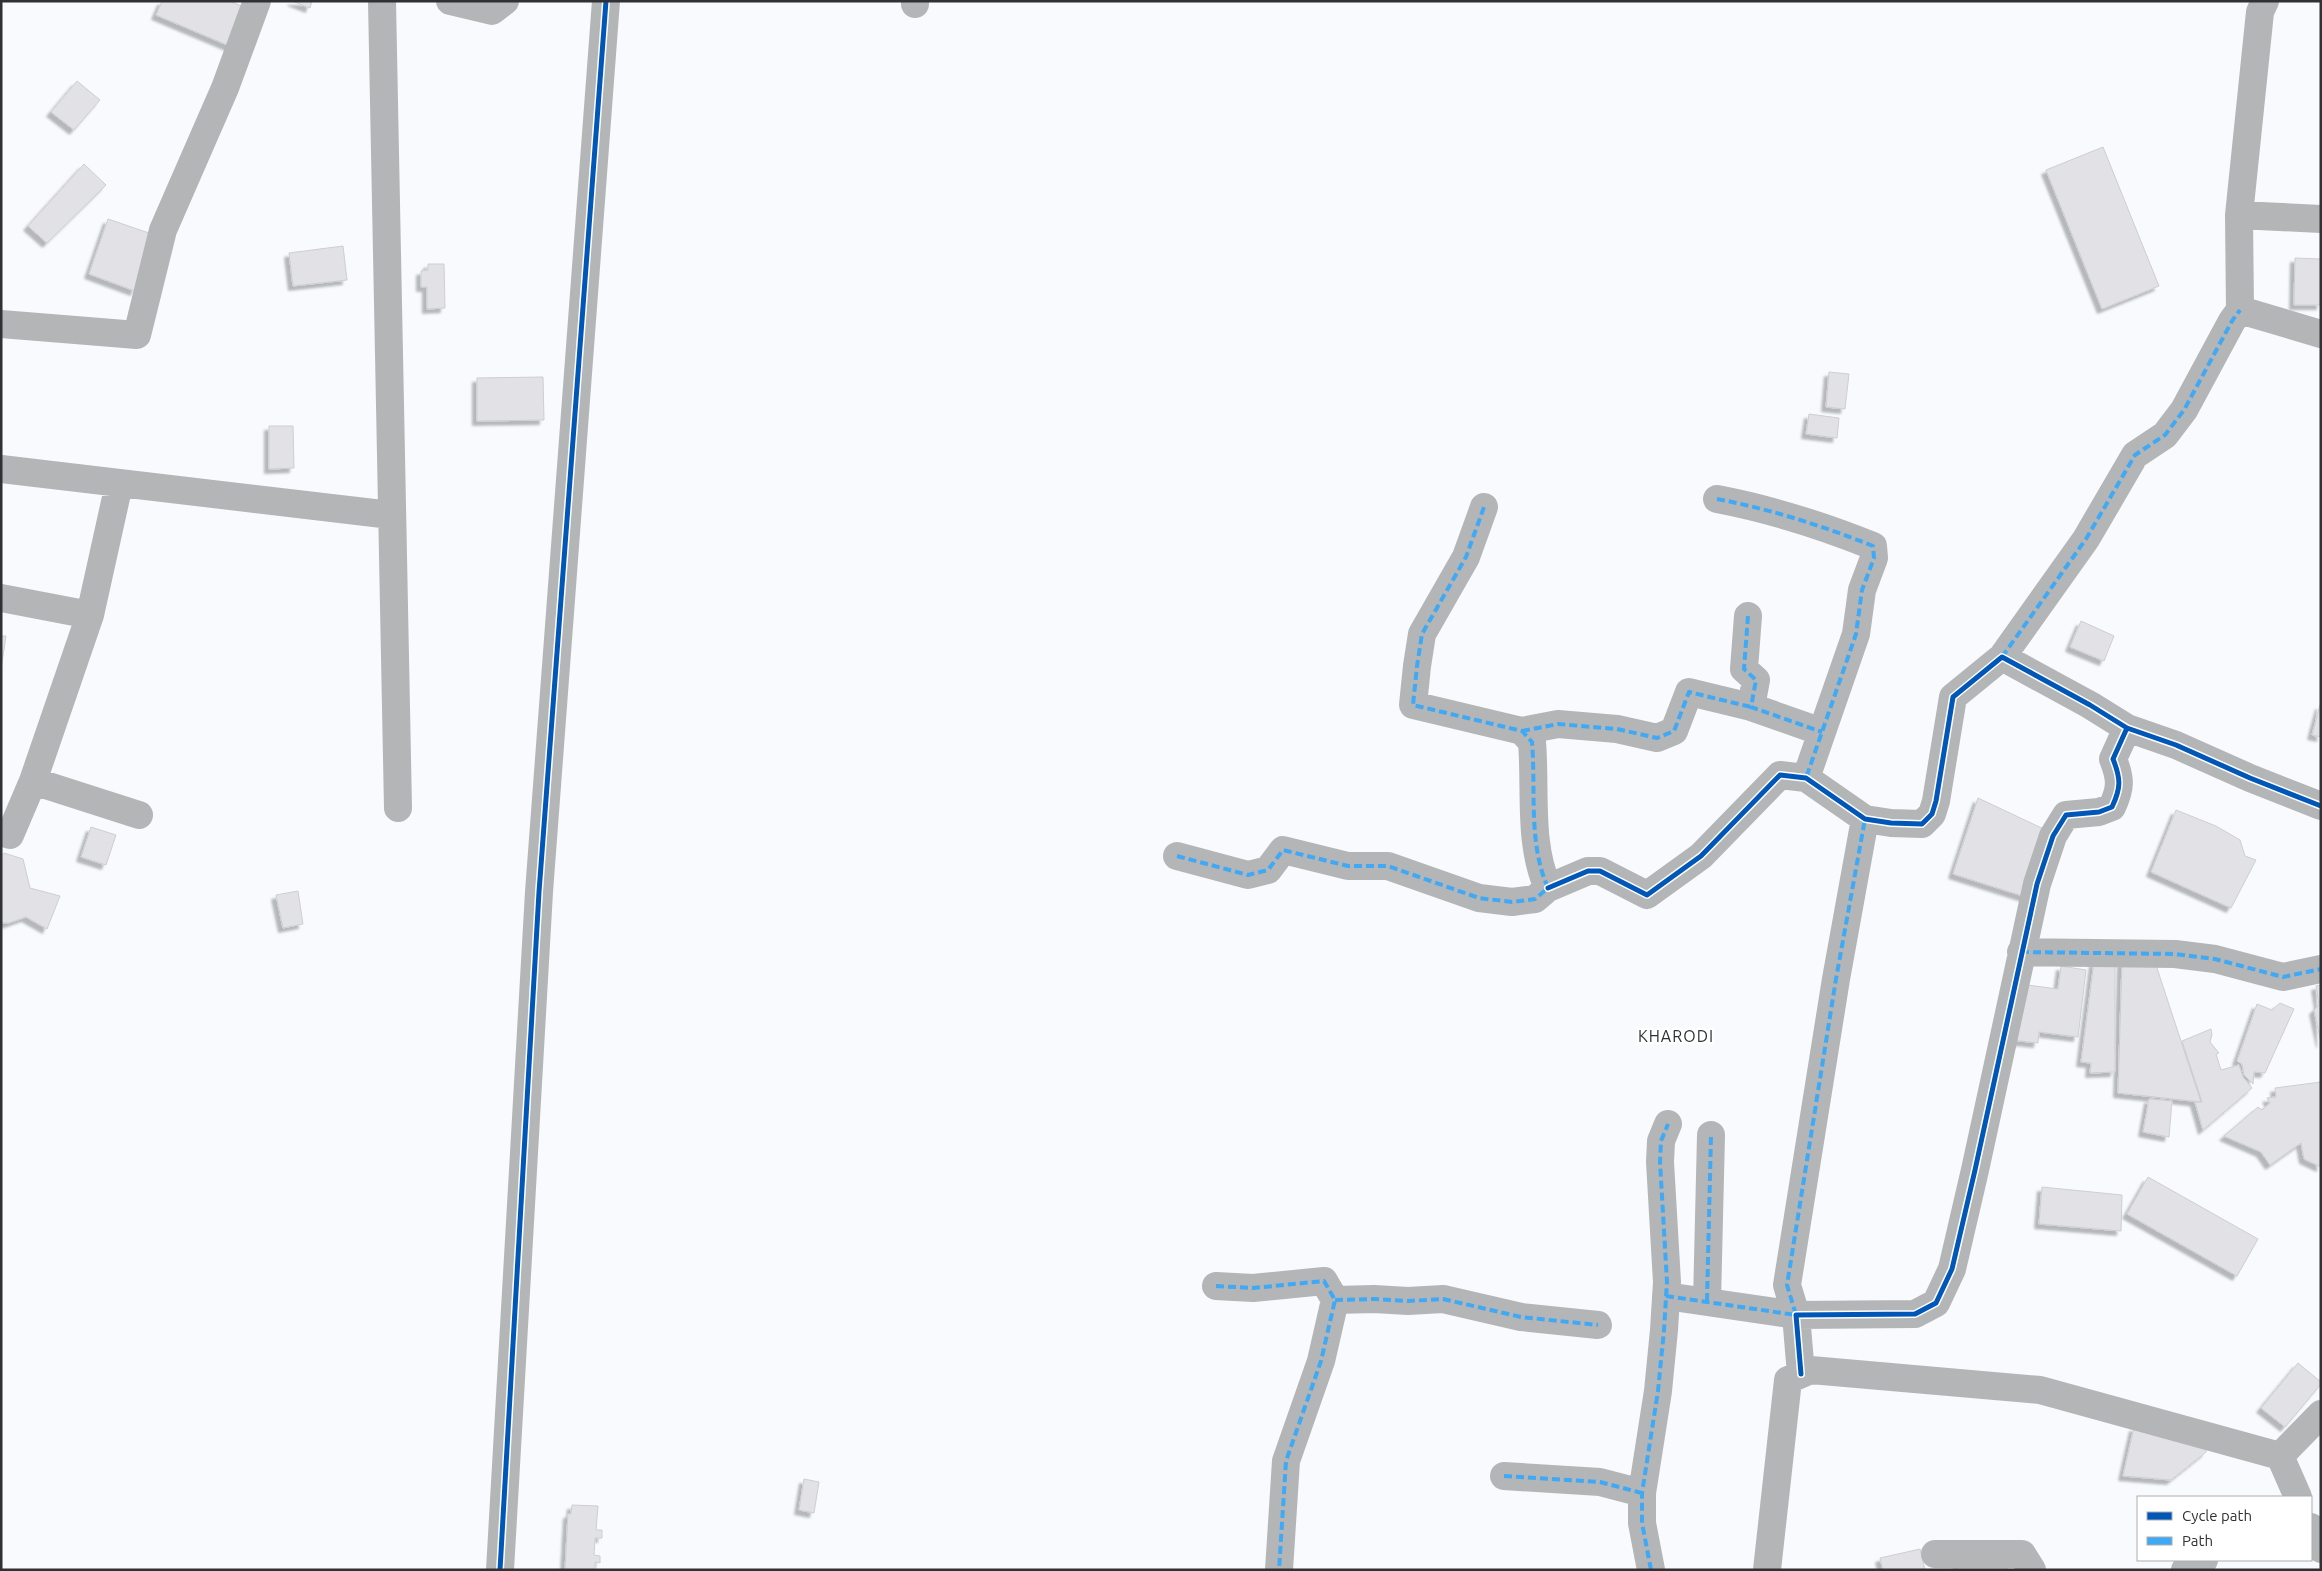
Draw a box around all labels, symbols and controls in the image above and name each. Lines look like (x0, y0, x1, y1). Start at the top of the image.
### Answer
district label: KHARODI (1638, 1027, 1714, 1045)
legend (2137, 1496, 2312, 1561)
text: Cycle path (2182, 1507, 2252, 1524)
text: Path (2182, 1532, 2213, 1549)

